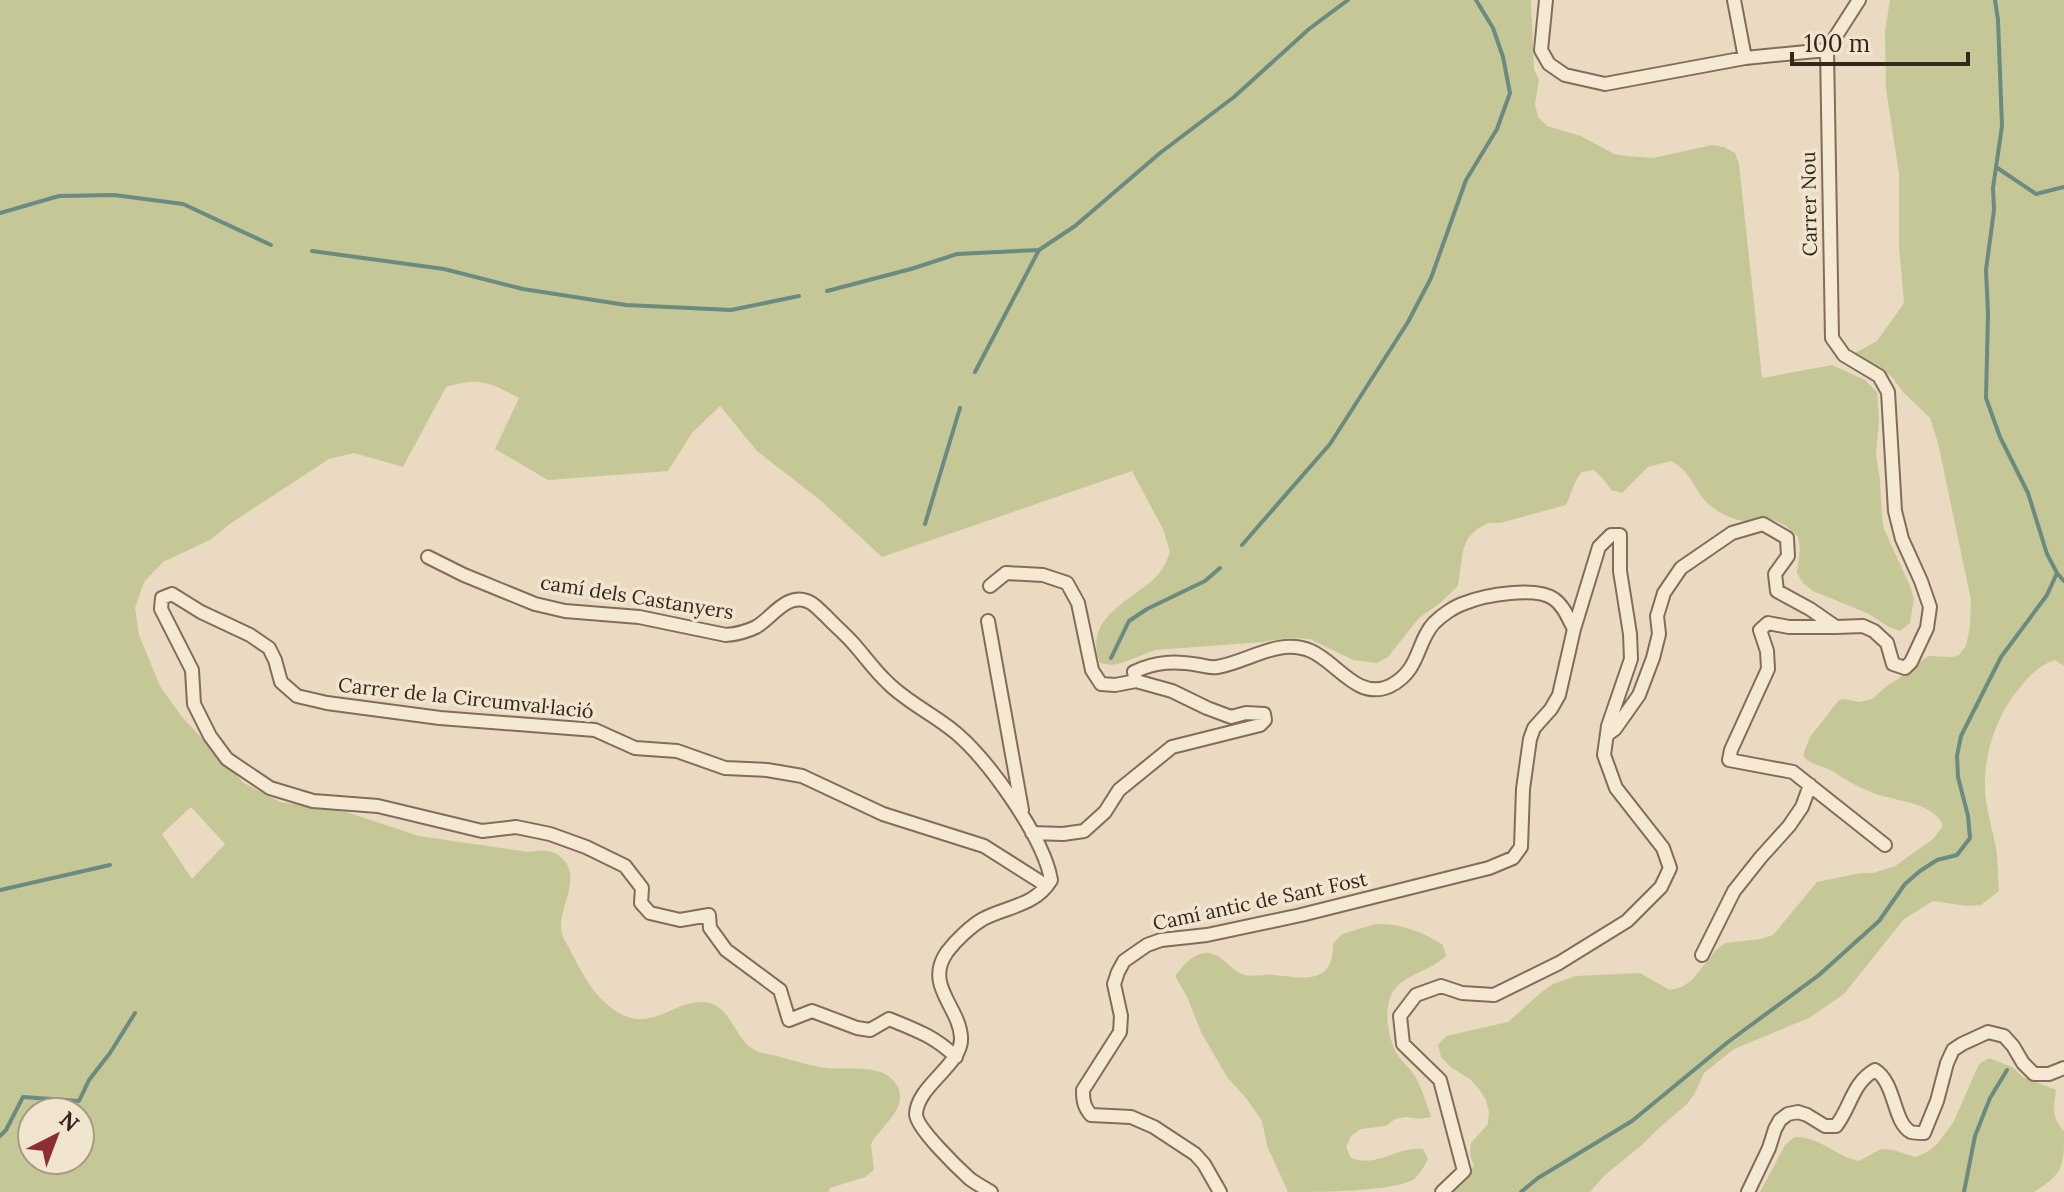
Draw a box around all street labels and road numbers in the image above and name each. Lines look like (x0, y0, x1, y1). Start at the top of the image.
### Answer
street label: Carrer Nou (1795, 151, 1822, 257)
street label: camí dels Castanyers (539, 569, 735, 624)
street label: Carrer de la Circumval·lació (337, 672, 595, 723)
street label: Camí antic de Sant Fost (1150, 866, 1370, 935)

